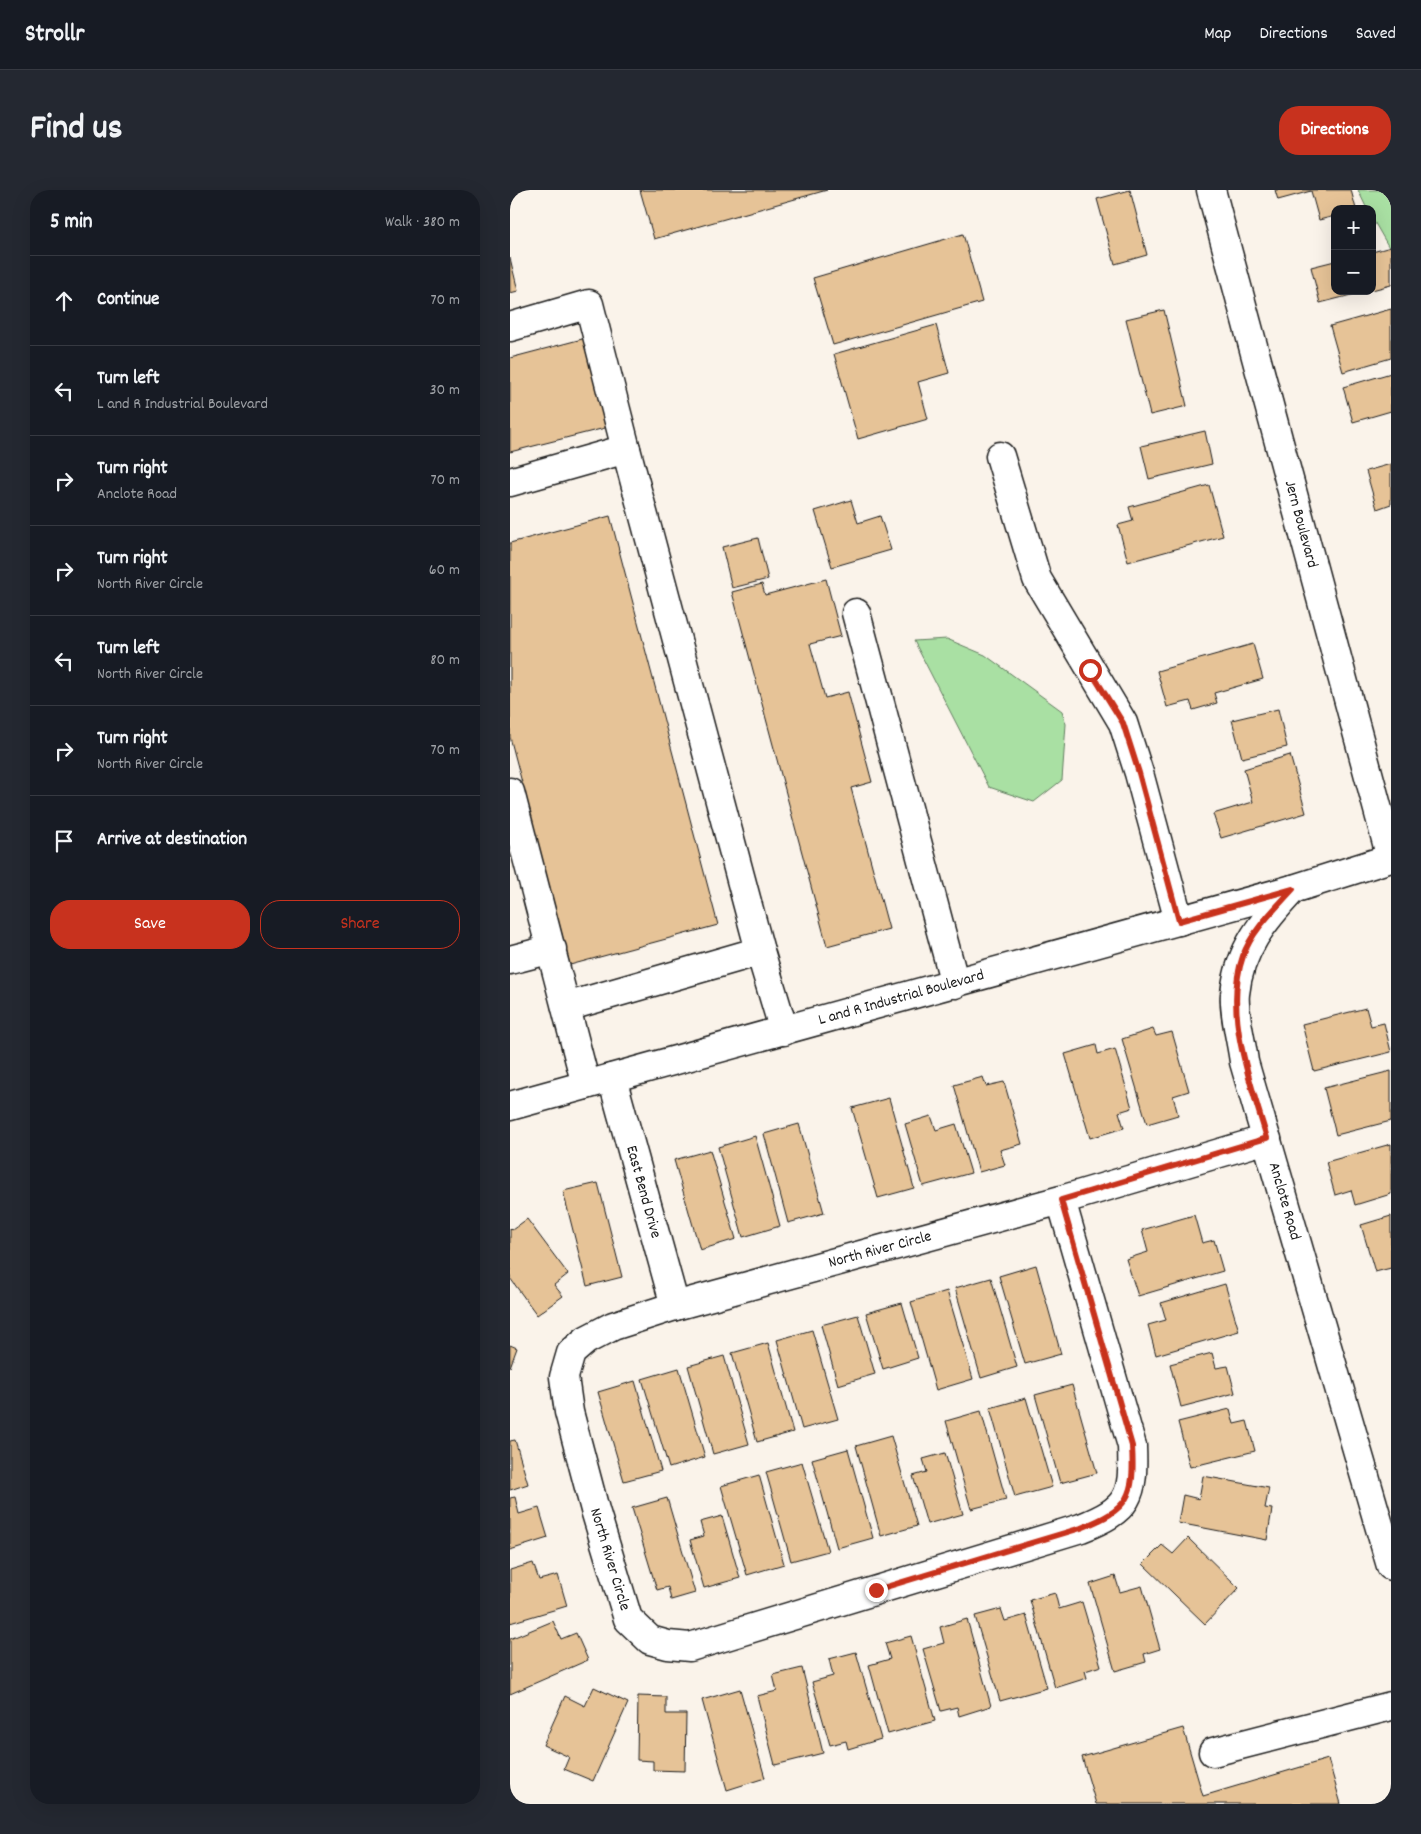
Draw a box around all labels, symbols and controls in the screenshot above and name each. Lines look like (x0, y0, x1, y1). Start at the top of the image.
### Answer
text: Strollr (25, 18, 84, 52)
text: Map (1204, 22, 1231, 47)
text: Directions (1259, 22, 1328, 47)
text: Saved (1356, 22, 1396, 47)
text: Find us (30, 105, 122, 155)
button: Directions (1279, 106, 1391, 155)
map controls (1331, 205, 1376, 295)
button: + (1331, 205, 1376, 250)
text: 5 min (50, 208, 93, 238)
text: Walk · 380 m (385, 211, 460, 234)
button: − (1331, 250, 1376, 295)
icon: ahead (50, 287, 78, 315)
text: Continue (97, 287, 159, 314)
text: 70 m (430, 289, 460, 312)
text: Turn left (97, 366, 160, 393)
icon: left (50, 377, 78, 405)
text: 30 m (430, 379, 460, 402)
text: L and R Industrial Boulevard (97, 393, 268, 416)
text: Turn right (97, 456, 168, 483)
icon: right (50, 467, 78, 495)
text: 70 m (430, 469, 460, 492)
street label: Jern Boulevard (1278, 478, 1324, 571)
text: Anclote Road (97, 483, 177, 506)
text: Turn right (97, 546, 168, 573)
icon: right (50, 557, 78, 585)
text: 60 m (429, 559, 460, 582)
text: North River Circle (97, 573, 203, 596)
text: Turn left (97, 636, 160, 663)
icon: left (50, 647, 78, 675)
text: 80 m (430, 649, 460, 672)
route start (1079, 659, 1102, 682)
text: North River Circle (97, 663, 203, 686)
text: Turn right (97, 726, 168, 753)
icon: right (50, 737, 78, 765)
text: 70 m (430, 739, 460, 762)
text: North River Circle (97, 753, 203, 776)
icon: arrive (50, 827, 78, 855)
text: Arrive at destination (97, 827, 247, 854)
button: Save (50, 900, 250, 949)
button: Share (260, 900, 460, 949)
street label: L and R Industrial Boulevard (816, 964, 987, 1032)
street label: East Bend Drive (620, 1143, 667, 1241)
street label: Anclote Road (1262, 1159, 1307, 1243)
street label: North River Circle (826, 1225, 934, 1275)
street label: North River Circle (584, 1505, 636, 1613)
route end (865, 1579, 888, 1602)

